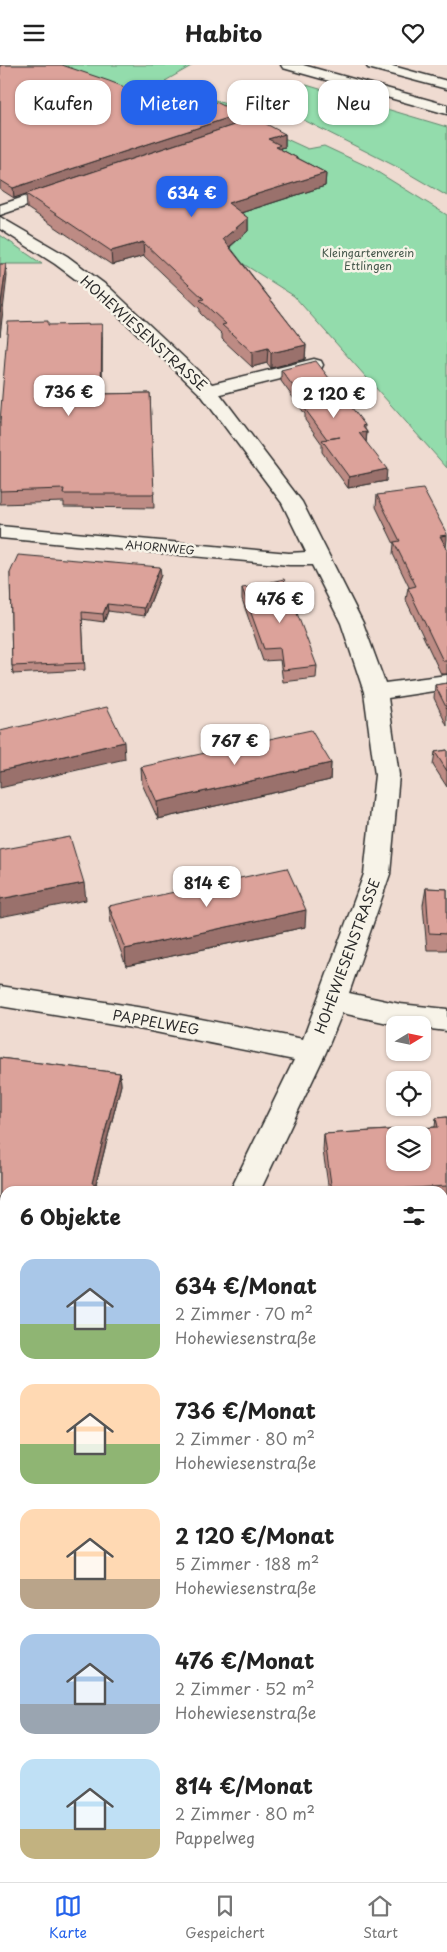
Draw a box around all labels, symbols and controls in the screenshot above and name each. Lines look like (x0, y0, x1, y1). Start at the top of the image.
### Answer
text: Habito (185, 16, 262, 49)
icon: menu (20, 19, 48, 47)
icon: heart (399, 19, 427, 47)
chip: Kaufen (15, 80, 111, 125)
chip: Mieten (121, 80, 217, 125)
chip: Filter (227, 80, 308, 125)
chip: Neu (318, 80, 389, 125)
pin: 634 € (157, 175, 227, 218)
text: 634 € (167, 180, 217, 204)
park label: Kleingartenverein Ettlingen (322, 244, 414, 274)
street label: HOHEWIESENSTRASSE (76, 270, 212, 396)
pin: 736 € (34, 375, 104, 417)
pin: 2 120 € (288, 377, 380, 419)
text: 736 € (45, 379, 93, 403)
text: 2 120 € (303, 381, 365, 405)
street label: AHORNWEG (125, 535, 195, 559)
pin: 476 € (245, 581, 315, 624)
text: 476 € (256, 586, 304, 610)
pin: 767 € (200, 723, 270, 766)
text: 767 € (212, 728, 258, 752)
pin: 814 € (172, 865, 242, 908)
text: 814 € (184, 870, 230, 894)
street label: HOHEWIESENSTRASSE (309, 875, 385, 1037)
street label: PAPPELWEG (111, 1004, 201, 1040)
north arrow (386, 1016, 431, 1061)
map controls (386, 1016, 431, 1171)
button: locate (386, 1071, 431, 1116)
button: layers (386, 1126, 431, 1171)
text: 6 Objekte (20, 1200, 121, 1232)
icon: filters (400, 1202, 428, 1230)
text: 634 €/Monat (175, 1269, 317, 1301)
icon: home (60, 1279, 120, 1339)
text: 2 Zimmer · 70 m² (175, 1301, 313, 1325)
text: Hohewiesenstraße (175, 1325, 316, 1349)
text: 736 €/Monat (175, 1394, 316, 1426)
icon: home (60, 1404, 120, 1464)
text: 2 Zimmer · 80 m² (175, 1426, 315, 1450)
text: Hohewiesenstraße (175, 1450, 316, 1474)
text: 2 120 €/Monat (175, 1519, 334, 1551)
icon: home (60, 1529, 120, 1589)
text: 5 Zimmer · 188 m² (175, 1551, 319, 1575)
text: Hohewiesenstraße (175, 1575, 316, 1599)
text: 476 €/Monat (175, 1644, 314, 1676)
icon: home (60, 1654, 120, 1714)
text: 2 Zimmer · 52 m² (175, 1676, 315, 1700)
text: Hohewiesenstraße (175, 1700, 316, 1724)
text: 814 €/Monat (175, 1769, 313, 1801)
icon: home (60, 1779, 120, 1839)
text: 2 Zimmer · 80 m² (175, 1801, 315, 1825)
text: Pappelweg (175, 1825, 255, 1849)
tab: Karte (49, 1892, 87, 1943)
tab: Gespeichert (185, 1892, 265, 1943)
tab: Start (363, 1892, 398, 1943)

